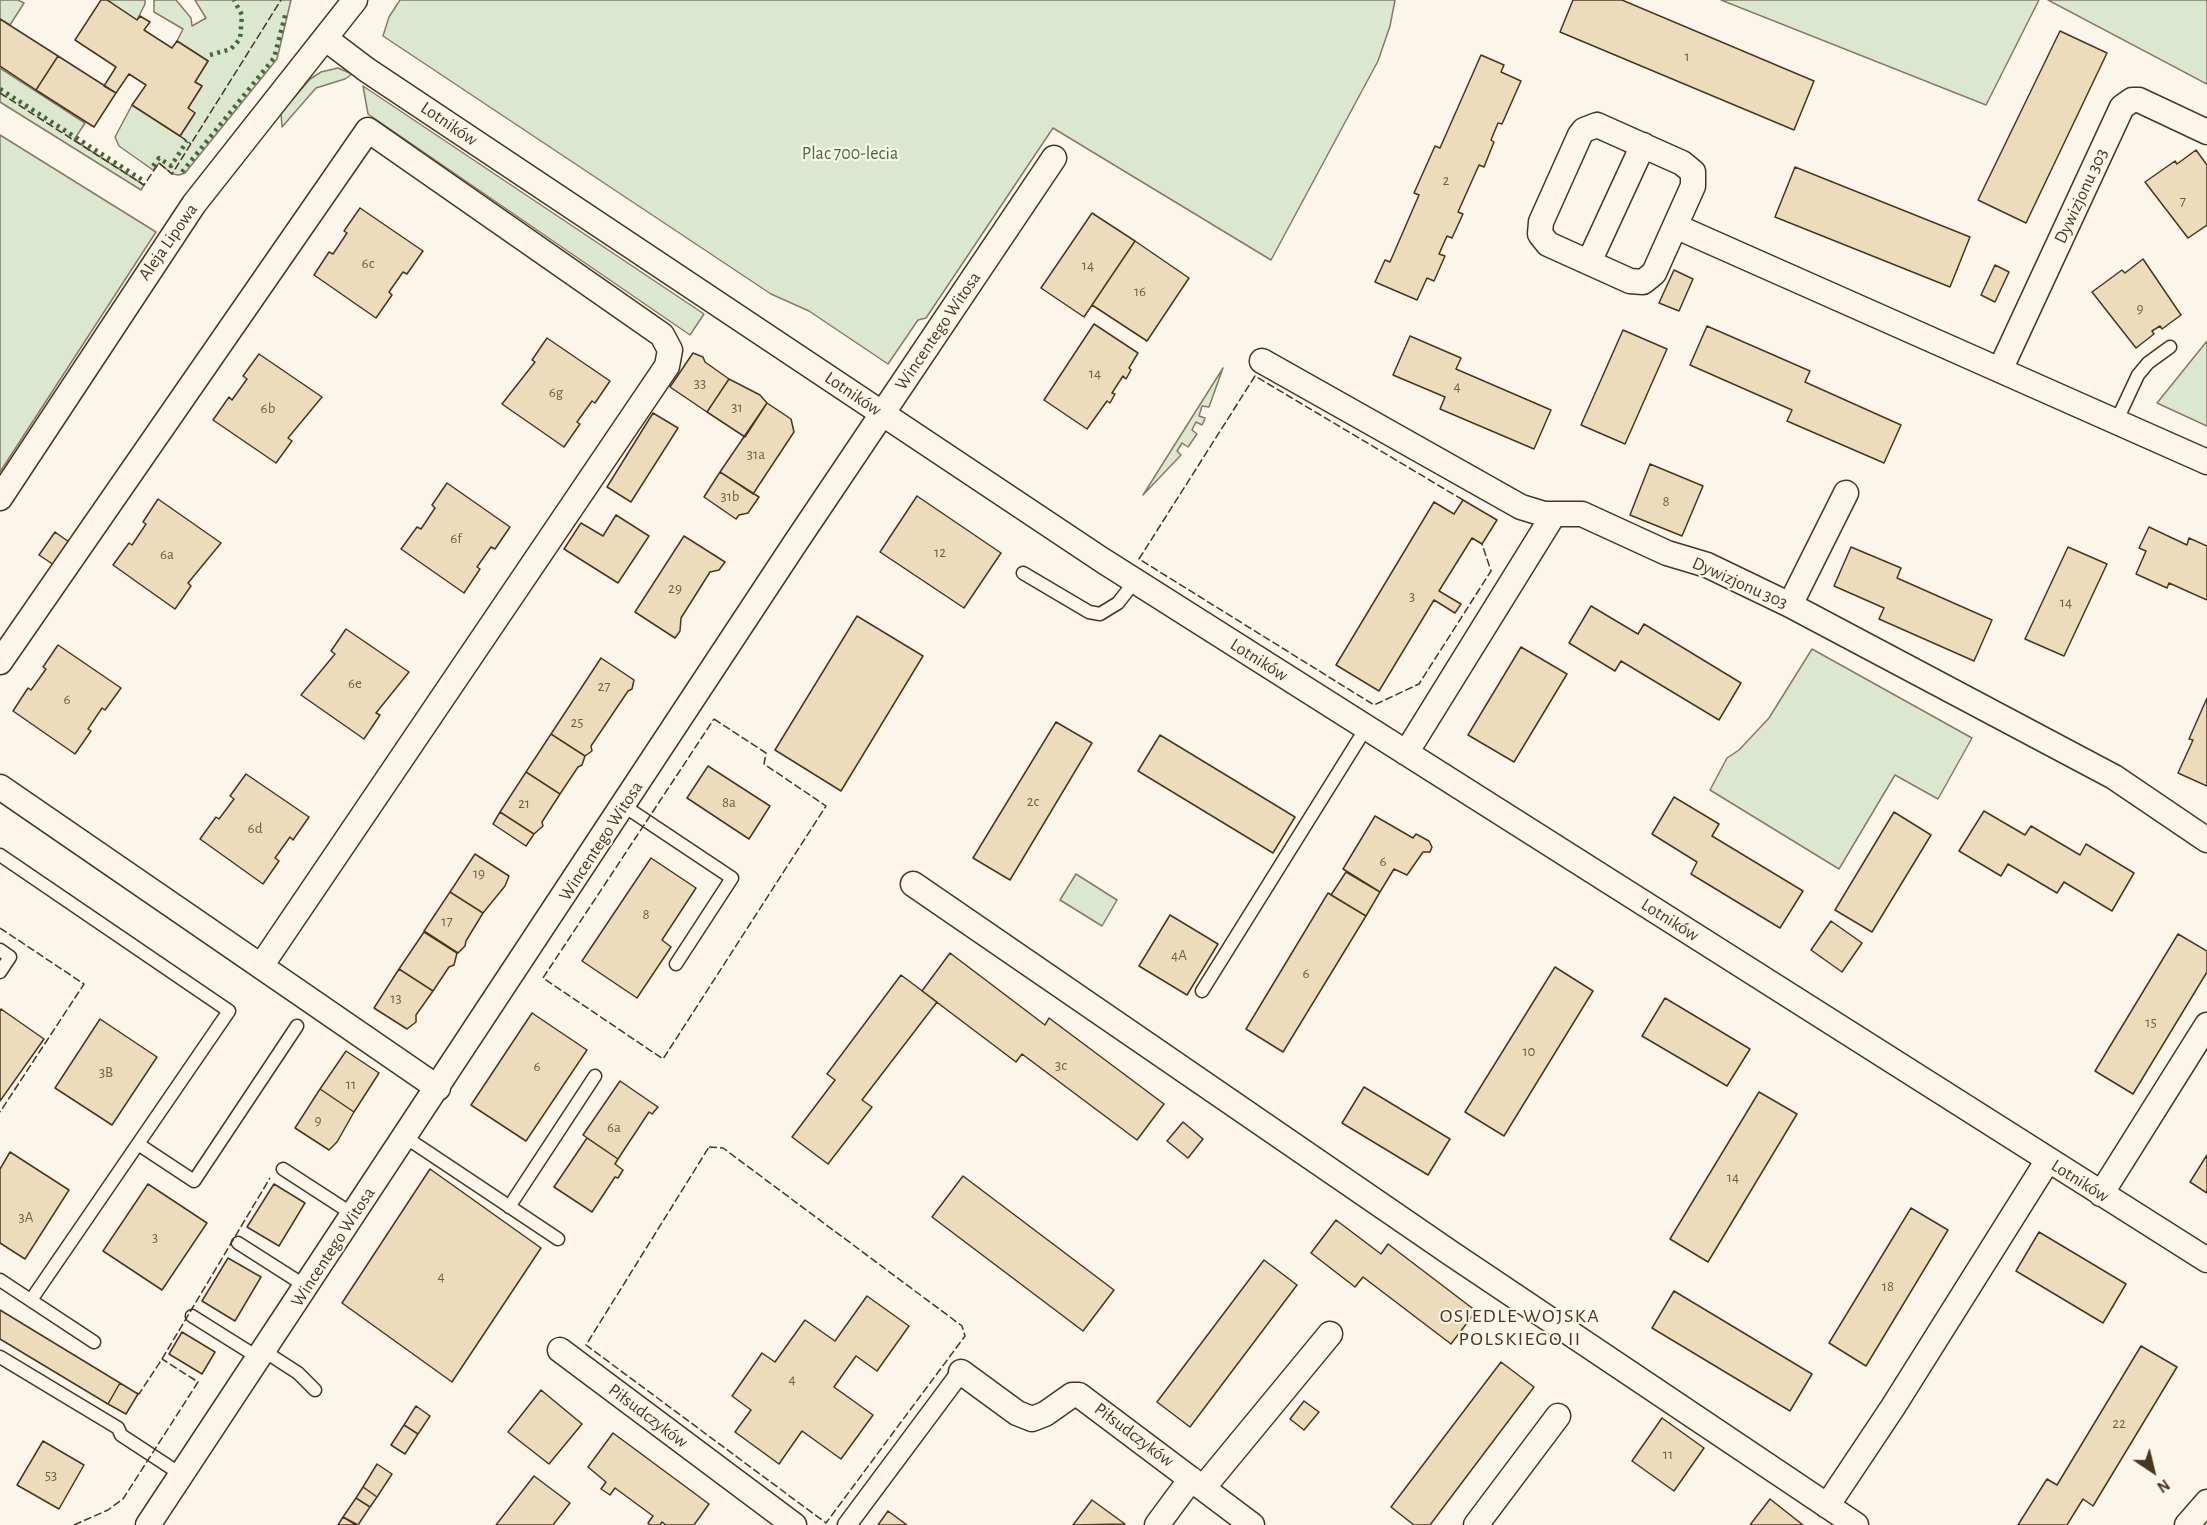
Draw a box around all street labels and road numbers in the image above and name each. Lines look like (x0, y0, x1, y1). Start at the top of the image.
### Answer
street label: Lotników (416, 97, 482, 151)
street label: Dywizjonu 303 (2050, 145, 2112, 247)
street label: Aleja Lipowa (134, 199, 202, 285)
street label: Wincentego Witosa (890, 268, 986, 394)
street label: Lotników (820, 367, 886, 421)
street label: Dywizjonu 303 (1689, 552, 1791, 614)
street label: Lotników (1226, 634, 1292, 686)
street label: Wincentego Witosa (554, 777, 648, 905)
street label: Lotników (1637, 894, 1703, 946)
street label: Lotników (2047, 1155, 2113, 1207)
street label: Wincentego Witosa (286, 1183, 380, 1311)
street label: Piłsudczyków (604, 1379, 692, 1453)
street label: Piłsudczyków (1090, 1398, 1178, 1472)

